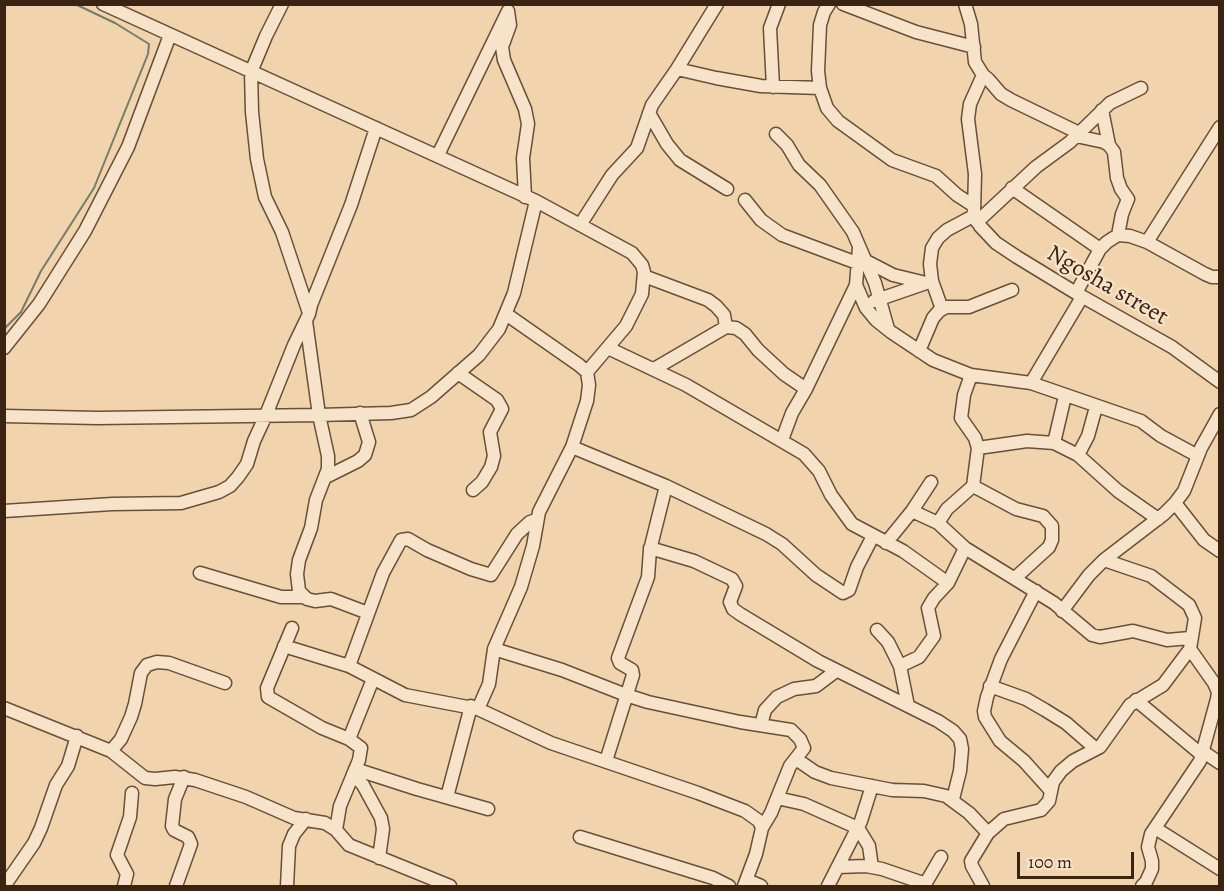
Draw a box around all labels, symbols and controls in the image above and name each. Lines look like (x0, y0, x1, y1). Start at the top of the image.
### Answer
street label: Ngosha street (1041, 240, 1173, 332)
scale bar (1020, 840, 1137, 878)
text: 100 m (1028, 850, 1072, 874)

